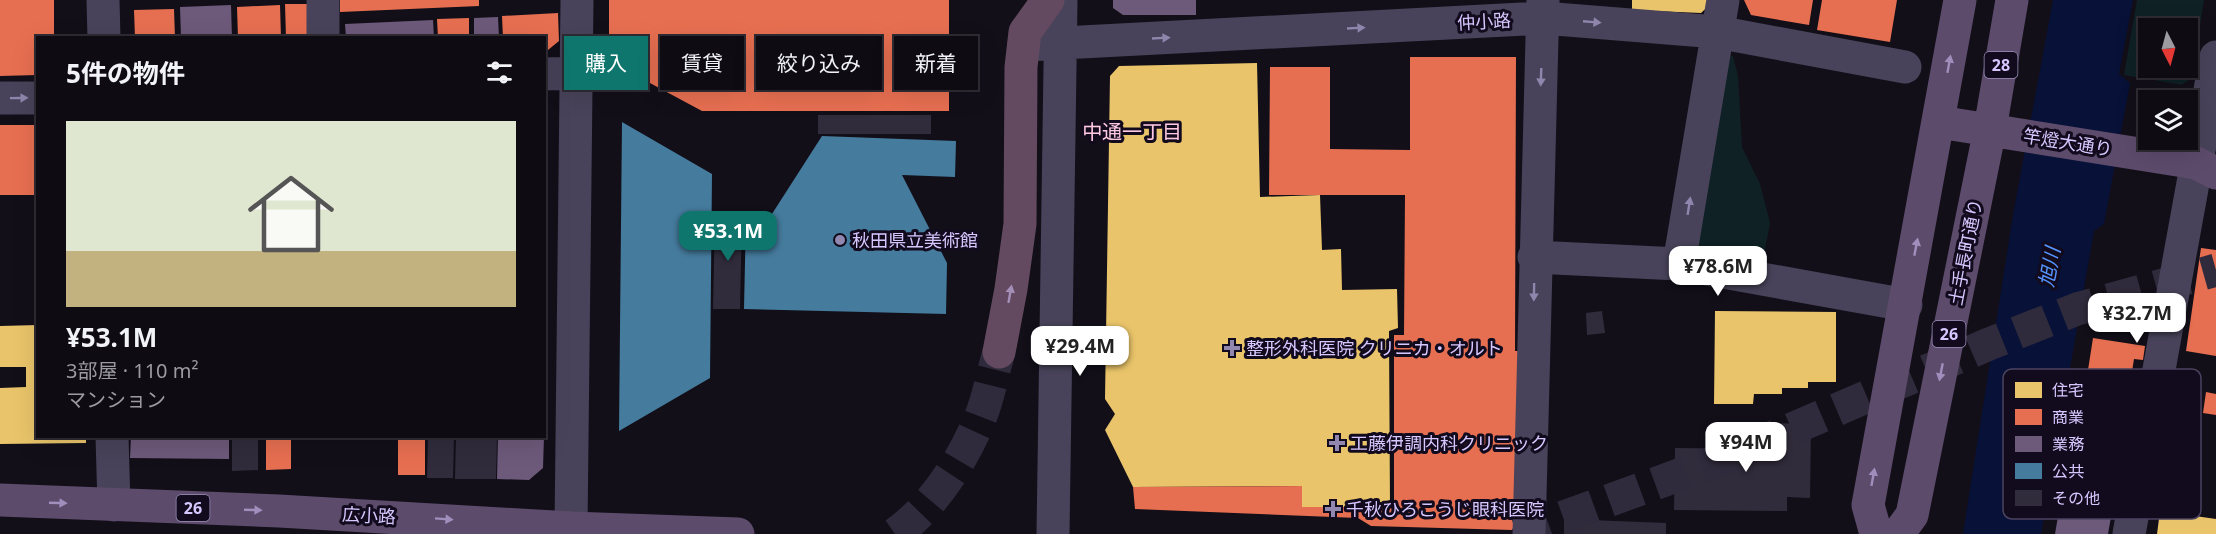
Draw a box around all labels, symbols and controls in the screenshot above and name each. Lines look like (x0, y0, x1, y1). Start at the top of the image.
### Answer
street label: 仲小路 (1456, 8, 1512, 34)
one-way arrow (1583, 17, 1602, 27)
north arrow (2138, 18, 2198, 78)
map controls (2138, 18, 2198, 150)
one-way arrow (1346, 23, 1365, 32)
one-way arrow (1151, 33, 1170, 42)
chip: 購入 (564, 36, 648, 90)
chip: 賃貸 (660, 36, 744, 90)
chip: 絞り込み (756, 36, 882, 90)
chip: 新着 (894, 36, 978, 90)
road number: 28 (1984, 52, 2018, 78)
text: 5件の物件 (66, 55, 185, 91)
one-way arrow (1945, 55, 1954, 74)
icon: filters (483, 56, 516, 89)
one-way arrow (1536, 67, 1545, 86)
button: layers (2138, 90, 2198, 150)
one-way arrow (9, 93, 28, 103)
district label: 中通一丁目 (1082, 118, 1182, 145)
street label: 竿燈大通り (2022, 123, 2114, 161)
icon: home (237, 160, 345, 268)
one-way arrow (1684, 197, 1693, 216)
street label: 土手長町通り (1943, 197, 1987, 307)
pin: ¥53.1M (679, 211, 777, 262)
text: ¥53.1M (693, 217, 763, 244)
place label: 秋田県立美術館 (852, 228, 978, 252)
marker: 秋田県立美術館 (833, 233, 847, 247)
one-way arrow (1912, 237, 1921, 256)
water label: 旭川 (2032, 243, 2066, 289)
pin: ¥78.6M (1669, 246, 1767, 297)
text: ¥78.6M (1683, 252, 1753, 279)
one-way arrow (1529, 283, 1539, 302)
one-way arrow (1006, 284, 1015, 303)
pin: ¥32.7M (2088, 293, 2186, 344)
text: ¥32.7M (2102, 299, 2172, 326)
text: ¥53.1M (66, 319, 157, 355)
road number: 26 (1932, 321, 1966, 347)
pin: ¥29.4M (1031, 326, 1129, 377)
text: ¥29.4M (1045, 332, 1115, 359)
place label: 整形外科医院 クリニカ・オルト (1246, 336, 1503, 360)
marker: 整形外科医院 クリニカ・オルト (1223, 339, 1241, 357)
text: 3部屋 · 110 m² (66, 357, 198, 384)
one-way arrow (1936, 363, 1945, 382)
legend (2003, 369, 2201, 519)
text: 住宅 (2052, 379, 2084, 401)
text: マンション (66, 386, 166, 413)
text: 商業 (2052, 406, 2084, 428)
pin: ¥94M (1710, 422, 1782, 473)
text: ¥94M (1719, 428, 1773, 455)
place label: 工藤伊調内科クリニック (1350, 431, 1548, 455)
text: 業務 (2052, 433, 2084, 455)
marker: 工藤伊調内科クリニック (1328, 434, 1346, 452)
text: 公共 (2052, 460, 2084, 482)
one-way arrow (1869, 467, 1878, 486)
text: その他 (2052, 487, 2100, 509)
road number: 26 (176, 495, 210, 521)
place label: 千秋ひろこうじ眼科医院 (1346, 497, 1544, 521)
one-way arrow (49, 498, 68, 507)
marker: 千秋ひろこうじ眼科医院 (1324, 500, 1342, 518)
street label: 広小路 (341, 502, 397, 528)
one-way arrow (244, 505, 263, 515)
one-way arrow (435, 515, 454, 524)

